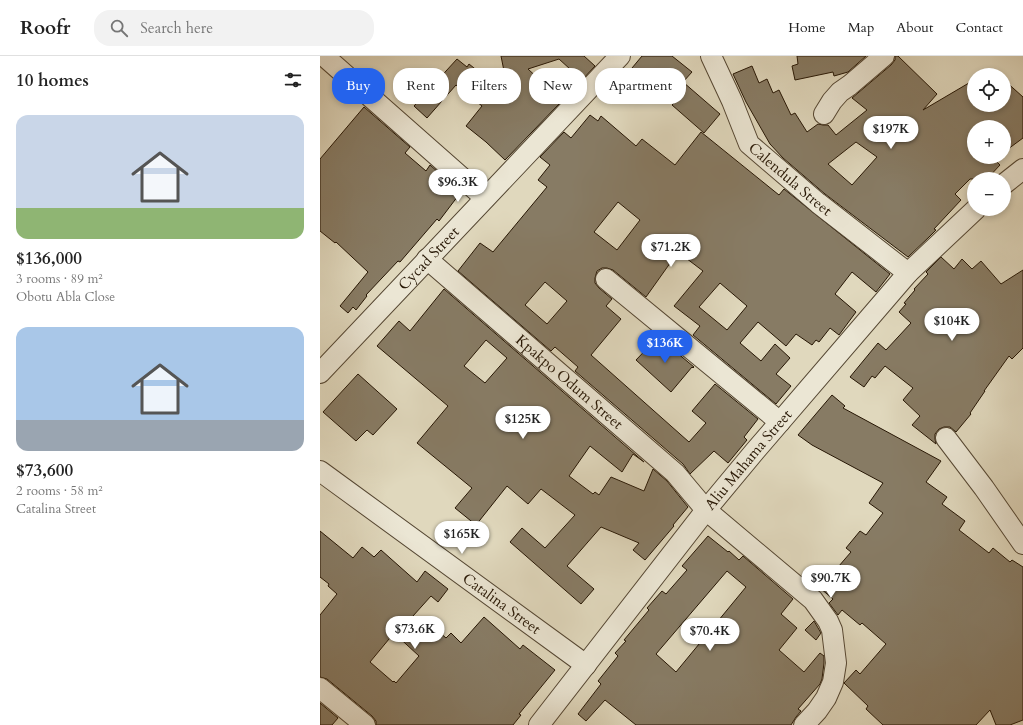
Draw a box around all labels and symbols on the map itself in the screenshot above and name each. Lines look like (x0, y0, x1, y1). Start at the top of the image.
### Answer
pin: $197K (863, 116, 919, 150)
street label: Calendula Street (744, 138, 836, 220)
pin: $96.3K (425, 169, 491, 203)
street label: Cycad Street (394, 222, 464, 294)
pin: $71.2K (638, 234, 704, 268)
pin: $104K (924, 308, 980, 342)
street label: Kpakpo Odum Street (511, 330, 627, 434)
pin: $136K (637, 330, 693, 364)
street label: Aliu Mahama Street (700, 405, 797, 514)
pin: $125K (495, 406, 551, 440)
pin: $165K (434, 521, 490, 555)
pin: $90.7K (798, 565, 864, 599)
street label: Catalina Street (459, 568, 545, 639)
pin: $73.6K (382, 616, 448, 650)
pin: $70.4K (677, 618, 743, 652)

